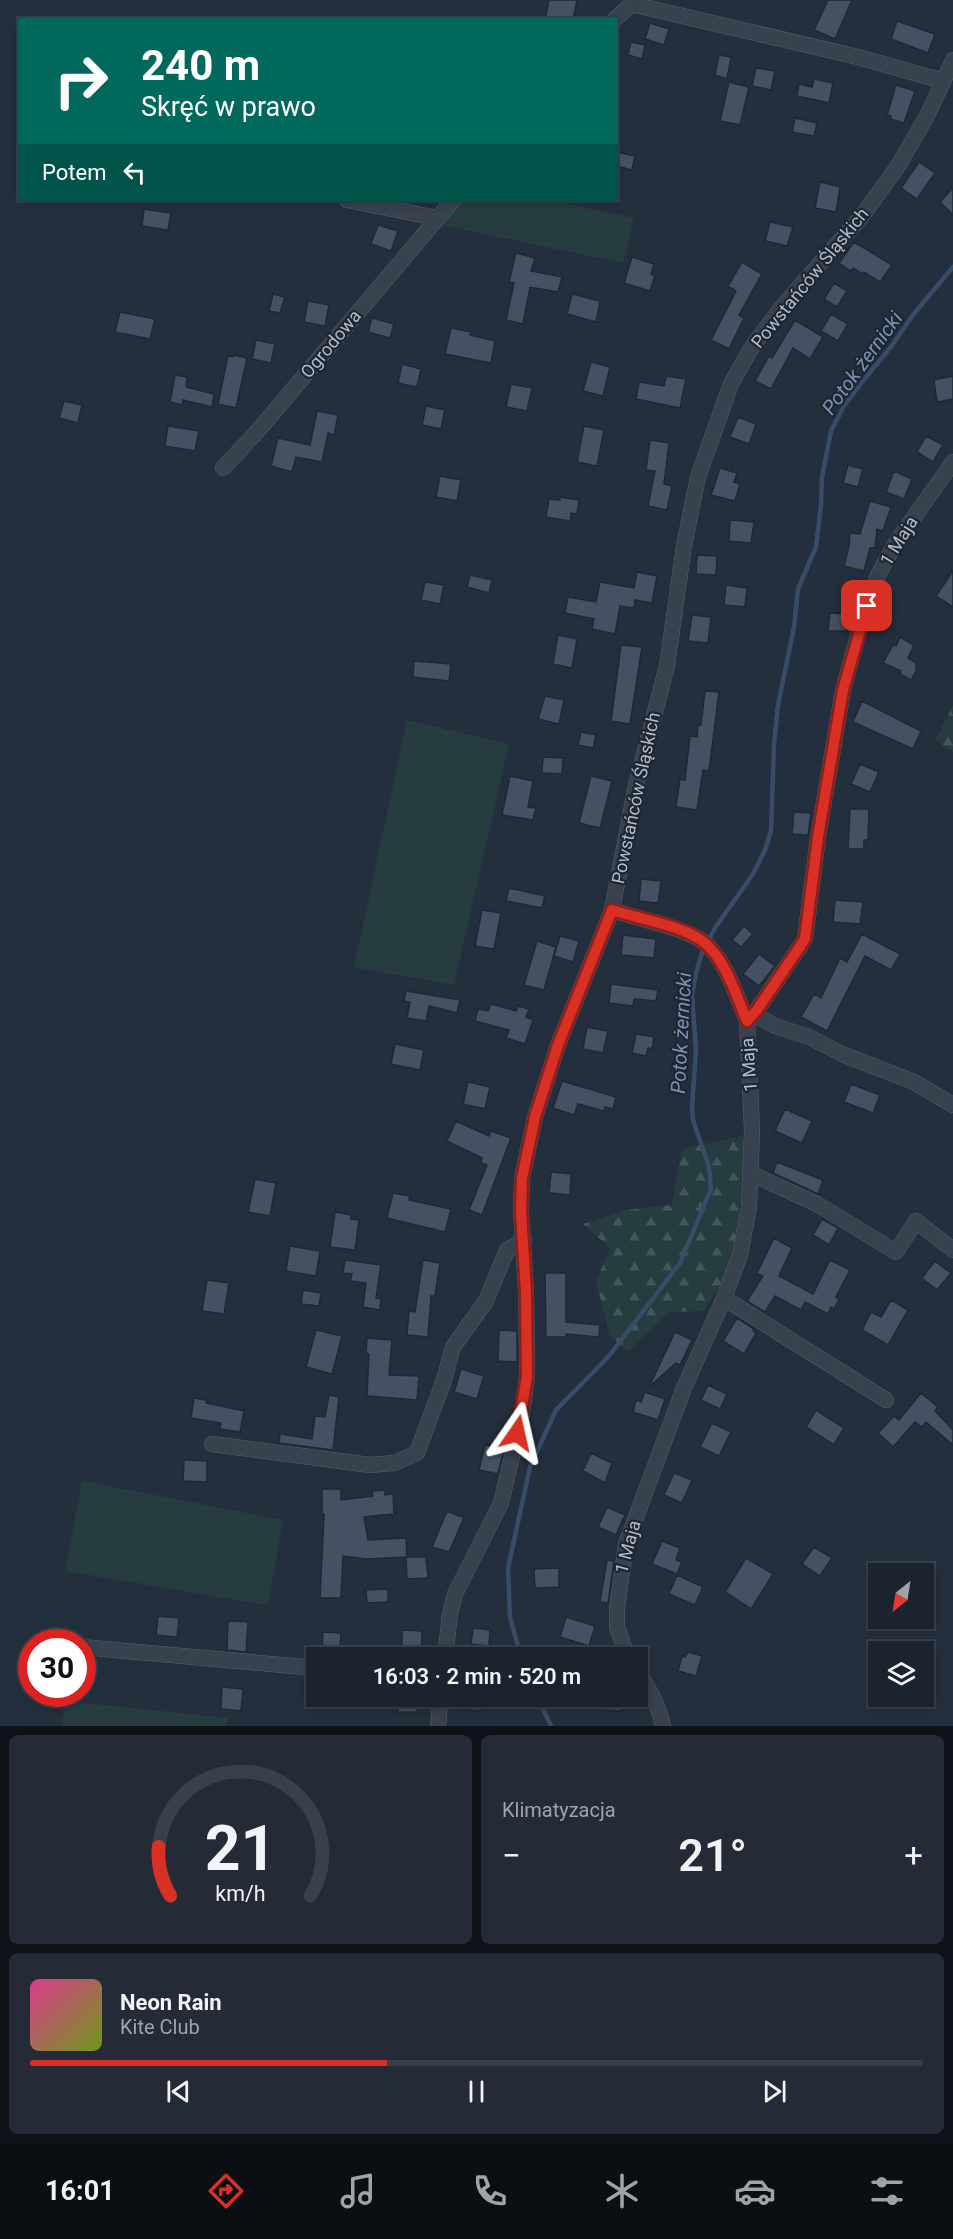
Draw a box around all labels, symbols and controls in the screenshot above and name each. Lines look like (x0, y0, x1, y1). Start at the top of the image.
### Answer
text: 240 m (141, 41, 260, 90)
icon: right (42, 42, 120, 120)
text: Skręć w prawo (141, 91, 316, 123)
icon: left (118, 156, 151, 189)
text: Potem (42, 160, 106, 185)
street label: Powstańców Śląskich (747, 203, 873, 352)
street label: Ogrodowa (296, 305, 365, 382)
water label: Potok żernicki (817, 307, 908, 419)
street label: 1 Maja (875, 512, 922, 569)
pin (841, 580, 892, 631)
icon: arrive (850, 589, 883, 622)
street label: Powstańców Śląskich (607, 710, 664, 885)
water label: Potok żernicki (666, 971, 696, 1094)
street label: 1 Maja (736, 1037, 761, 1093)
position arrow (485, 1401, 549, 1465)
street label: 1 Maja (610, 1518, 645, 1576)
north arrow (868, 1563, 934, 1629)
map controls (868, 1563, 934, 1707)
speed limit sign: 30 (18, 1629, 96, 1707)
button: layers (868, 1641, 934, 1707)
text: 16:03 · 2 min · 520 m (373, 1664, 581, 1689)
text: Klimatyzacja (502, 1798, 616, 1822)
text: 21 (205, 1812, 276, 1885)
text: 21° (678, 1829, 747, 1882)
text: − (502, 1836, 521, 1875)
text: + (904, 1836, 923, 1875)
text: km/h (215, 1882, 266, 1907)
text: Neon Rain (120, 1990, 222, 2015)
text: Kite Club (120, 2015, 200, 2039)
icon: previous (162, 2075, 195, 2108)
icon: pause (460, 2075, 493, 2108)
icon: next (758, 2075, 791, 2108)
icon: directions (205, 2170, 247, 2212)
icon: music (337, 2170, 379, 2212)
icon: phone (469, 2170, 511, 2212)
icon: climate (601, 2170, 643, 2212)
icon: car (734, 2170, 776, 2212)
icon: filters (866, 2170, 908, 2212)
text: 16:01 (45, 2175, 115, 2207)

